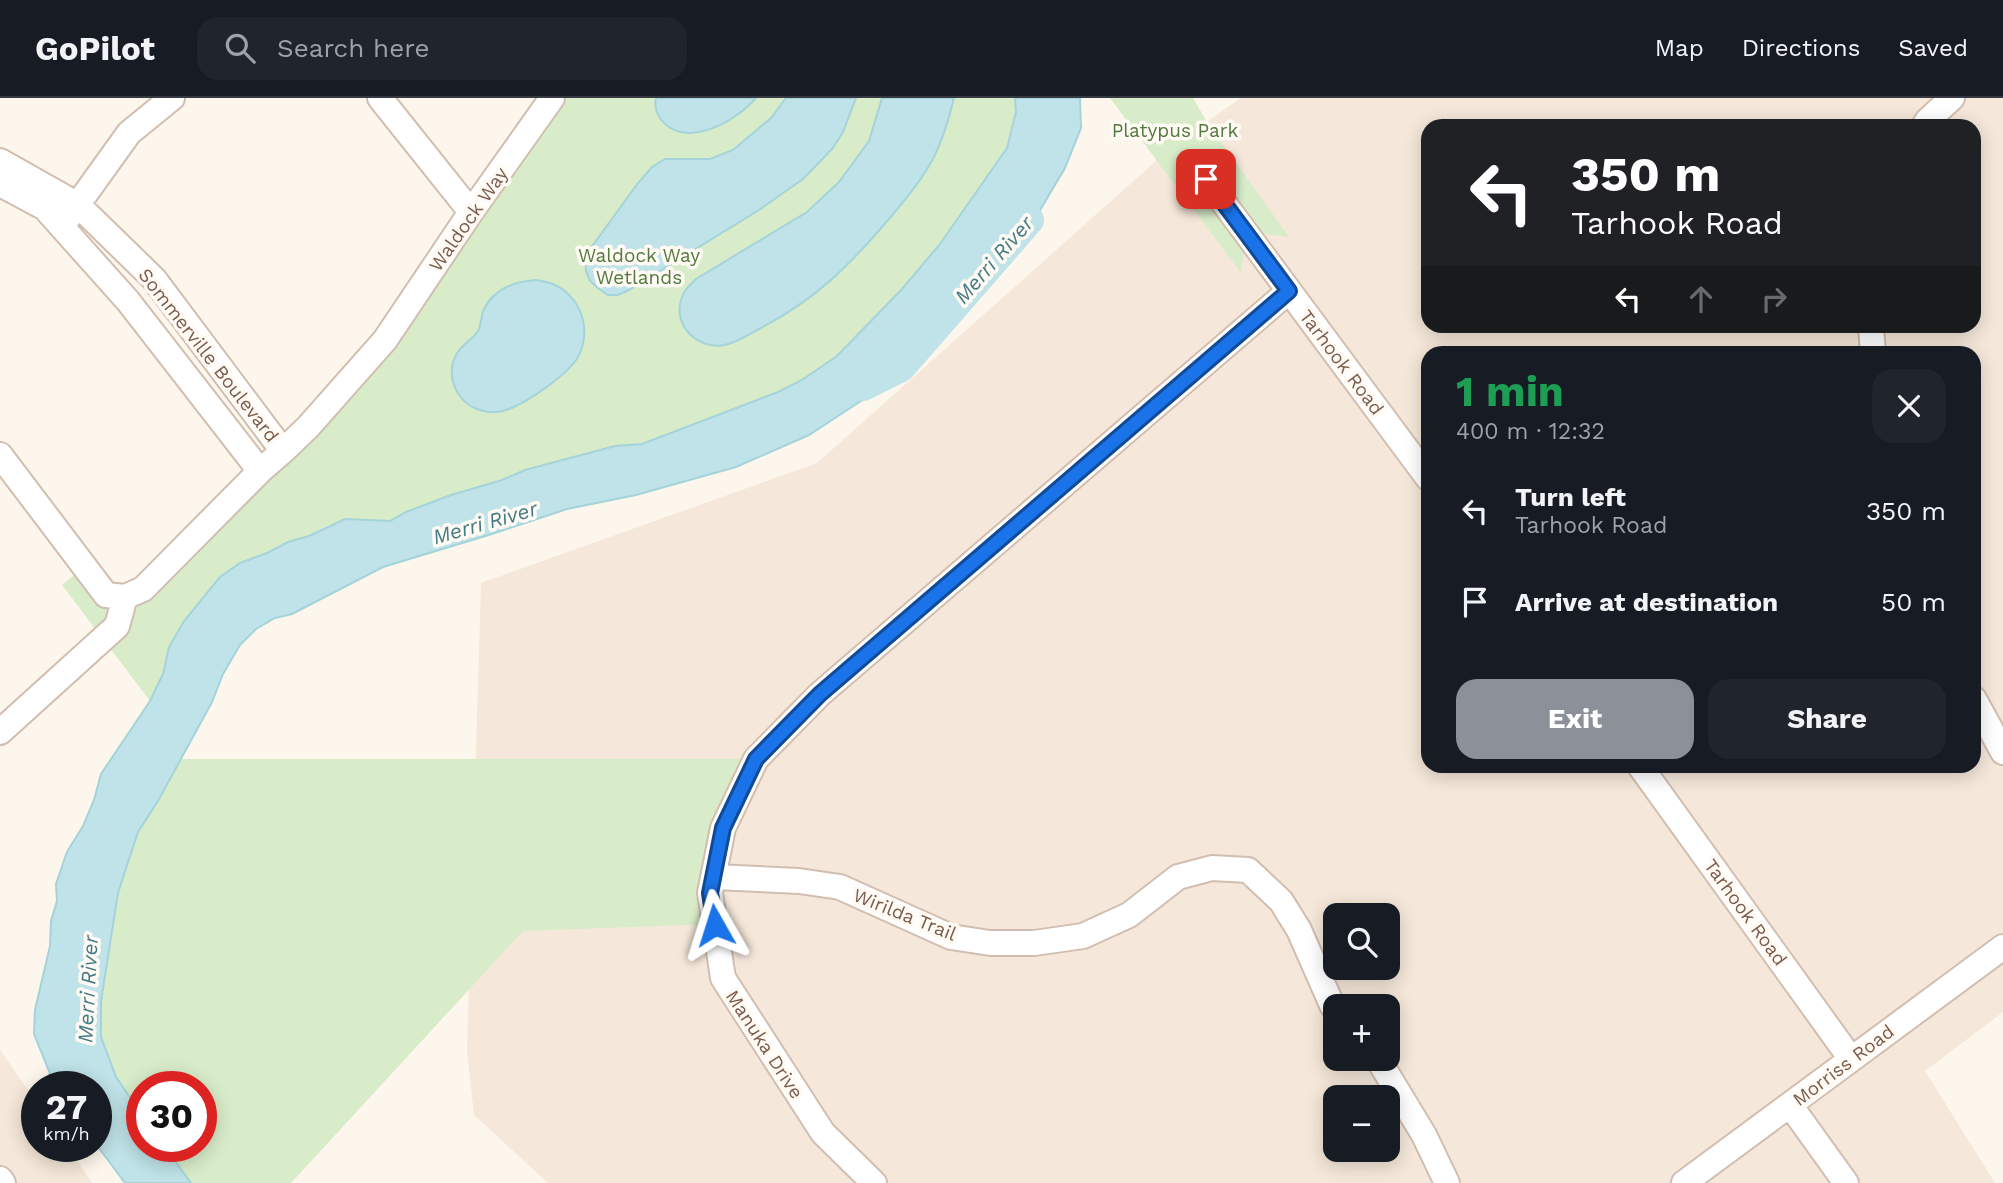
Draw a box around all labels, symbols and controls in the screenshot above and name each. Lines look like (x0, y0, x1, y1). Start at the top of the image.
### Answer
search box (197, 17, 687, 80)
text: GoPilot (35, 29, 155, 68)
icon: search (221, 29, 259, 67)
text: Search here (277, 33, 429, 63)
text: Map (1655, 34, 1704, 62)
text: Directions (1742, 34, 1860, 62)
text: Saved (1898, 34, 1968, 62)
park label: Platypus Park (1112, 119, 1238, 142)
text: 350 m (1571, 145, 1720, 203)
icon: left (1456, 147, 1547, 238)
pin (1176, 149, 1236, 209)
icon: arrive (1187, 160, 1225, 198)
street label: Waldock Way (424, 163, 513, 276)
text: Tarhook Road (1571, 204, 1783, 242)
water label: Merri River (949, 210, 1039, 309)
park label: Waldock Way Wetlands (578, 244, 700, 289)
street label: Sommerville Boulevard (134, 264, 284, 447)
icon: left (1609, 280, 1647, 318)
icon: ahead (1682, 280, 1720, 318)
icon: right (1755, 280, 1793, 318)
street label: Tarhook Road (1295, 305, 1389, 419)
text: 1 min (1456, 367, 1564, 416)
button: close (1872, 369, 1946, 443)
text: 400 m · 12:32 (1456, 418, 1605, 445)
text: Turn left (1515, 482, 1626, 512)
icon: left (1456, 492, 1494, 530)
water label: Merri River (430, 495, 541, 549)
text: 350 m (1866, 496, 1946, 526)
text: Tarhook Road (1515, 512, 1667, 539)
icon: arrive (1456, 583, 1494, 621)
text: Arrive at destination (1515, 587, 1778, 617)
text: 50 m (1881, 587, 1946, 617)
button: Exit (1456, 679, 1694, 759)
button: Share (1708, 679, 1946, 759)
street label: Tarhook Road (1699, 855, 1792, 970)
street label: Wirilda Trail (850, 883, 960, 946)
position arrow (678, 888, 752, 962)
map controls (1323, 903, 1400, 1162)
button: search (1323, 903, 1400, 980)
water label: Merri River (72, 934, 103, 1043)
street label: Manuka Drive (721, 986, 808, 1103)
button: + (1323, 994, 1400, 1071)
street label: Morriss Road (1788, 1020, 1899, 1111)
speed limit sign: 30 (126, 1071, 217, 1162)
button: − (1323, 1085, 1400, 1162)
text: 27 (46, 1086, 87, 1128)
text: km/h (43, 1123, 90, 1144)

